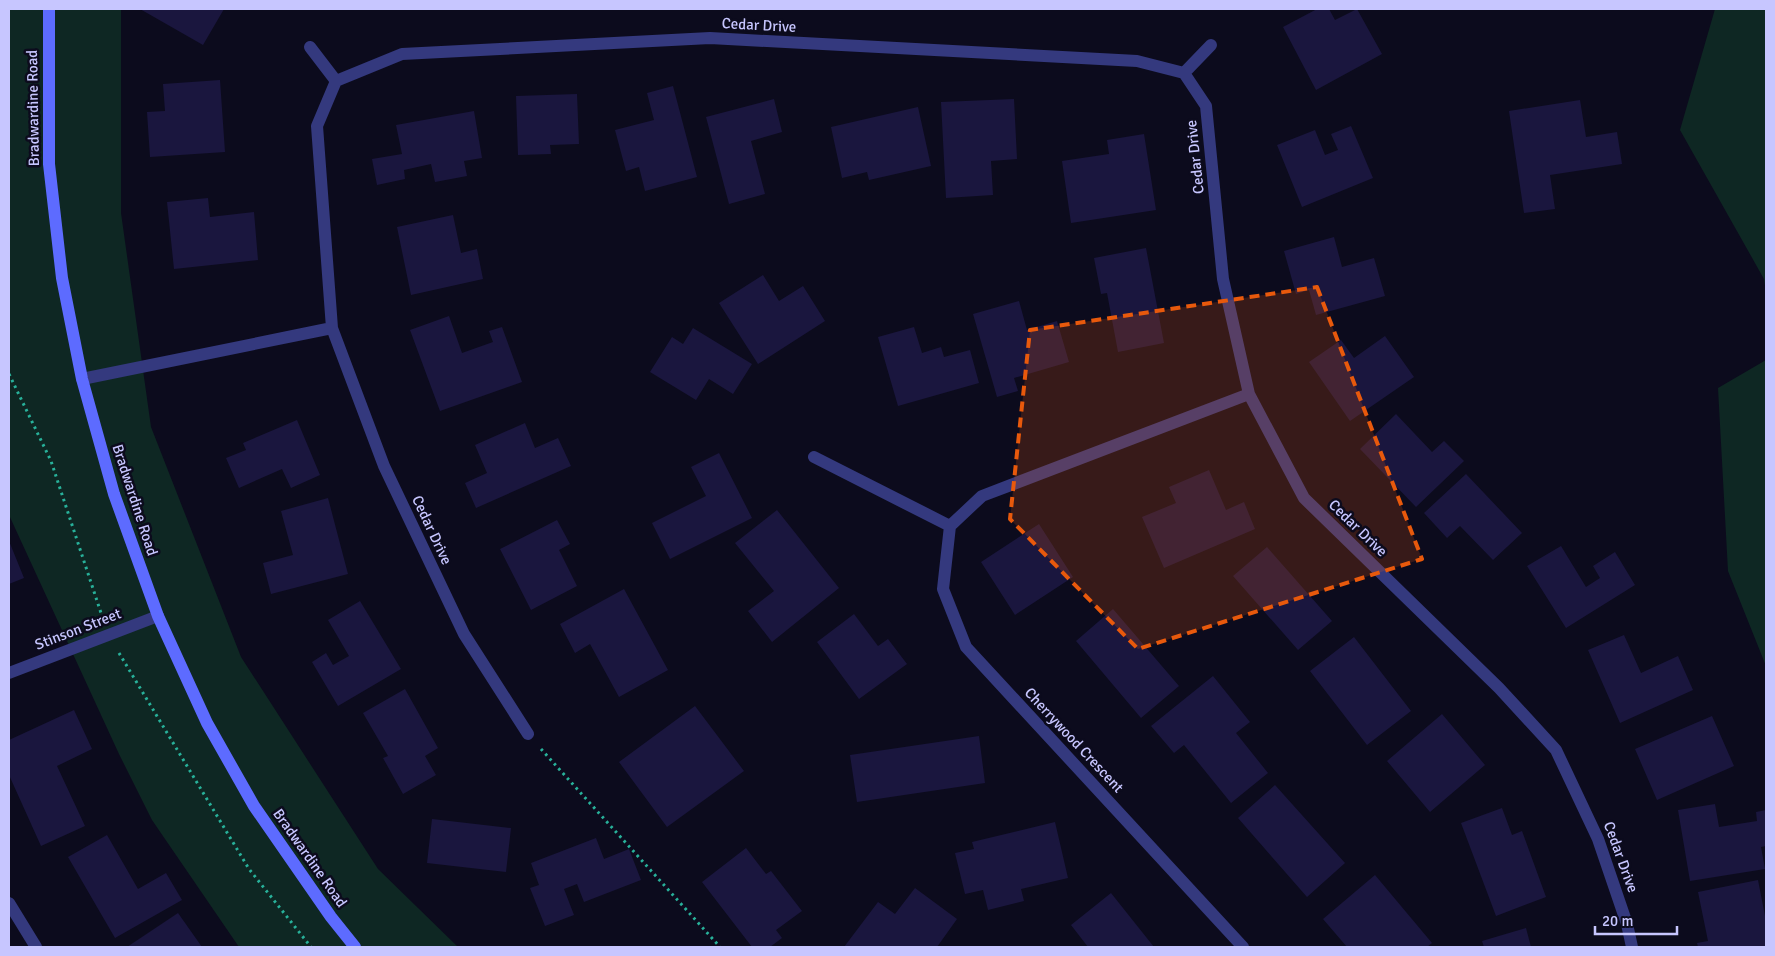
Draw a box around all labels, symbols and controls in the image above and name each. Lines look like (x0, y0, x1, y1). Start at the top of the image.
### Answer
street label: Cedar Drive (721, 14, 797, 36)
street label: Bradwardine Road (23, 50, 43, 166)
street label: Cedar Drive (1182, 119, 1208, 195)
street label: Bradwardine Road (108, 442, 162, 558)
street label: Cedar Drive (408, 492, 456, 568)
street label: Cedar Drive (1325, 496, 1391, 560)
street label: Stinson Street (32, 604, 124, 654)
street label: Cherrywood Crescent (1021, 684, 1127, 796)
street label: Bradwardine Road (269, 805, 351, 911)
street label: Cedar Drive (1600, 819, 1642, 895)
scale bar (1595, 904, 1678, 936)
text: 20 m (1602, 912, 1633, 930)

